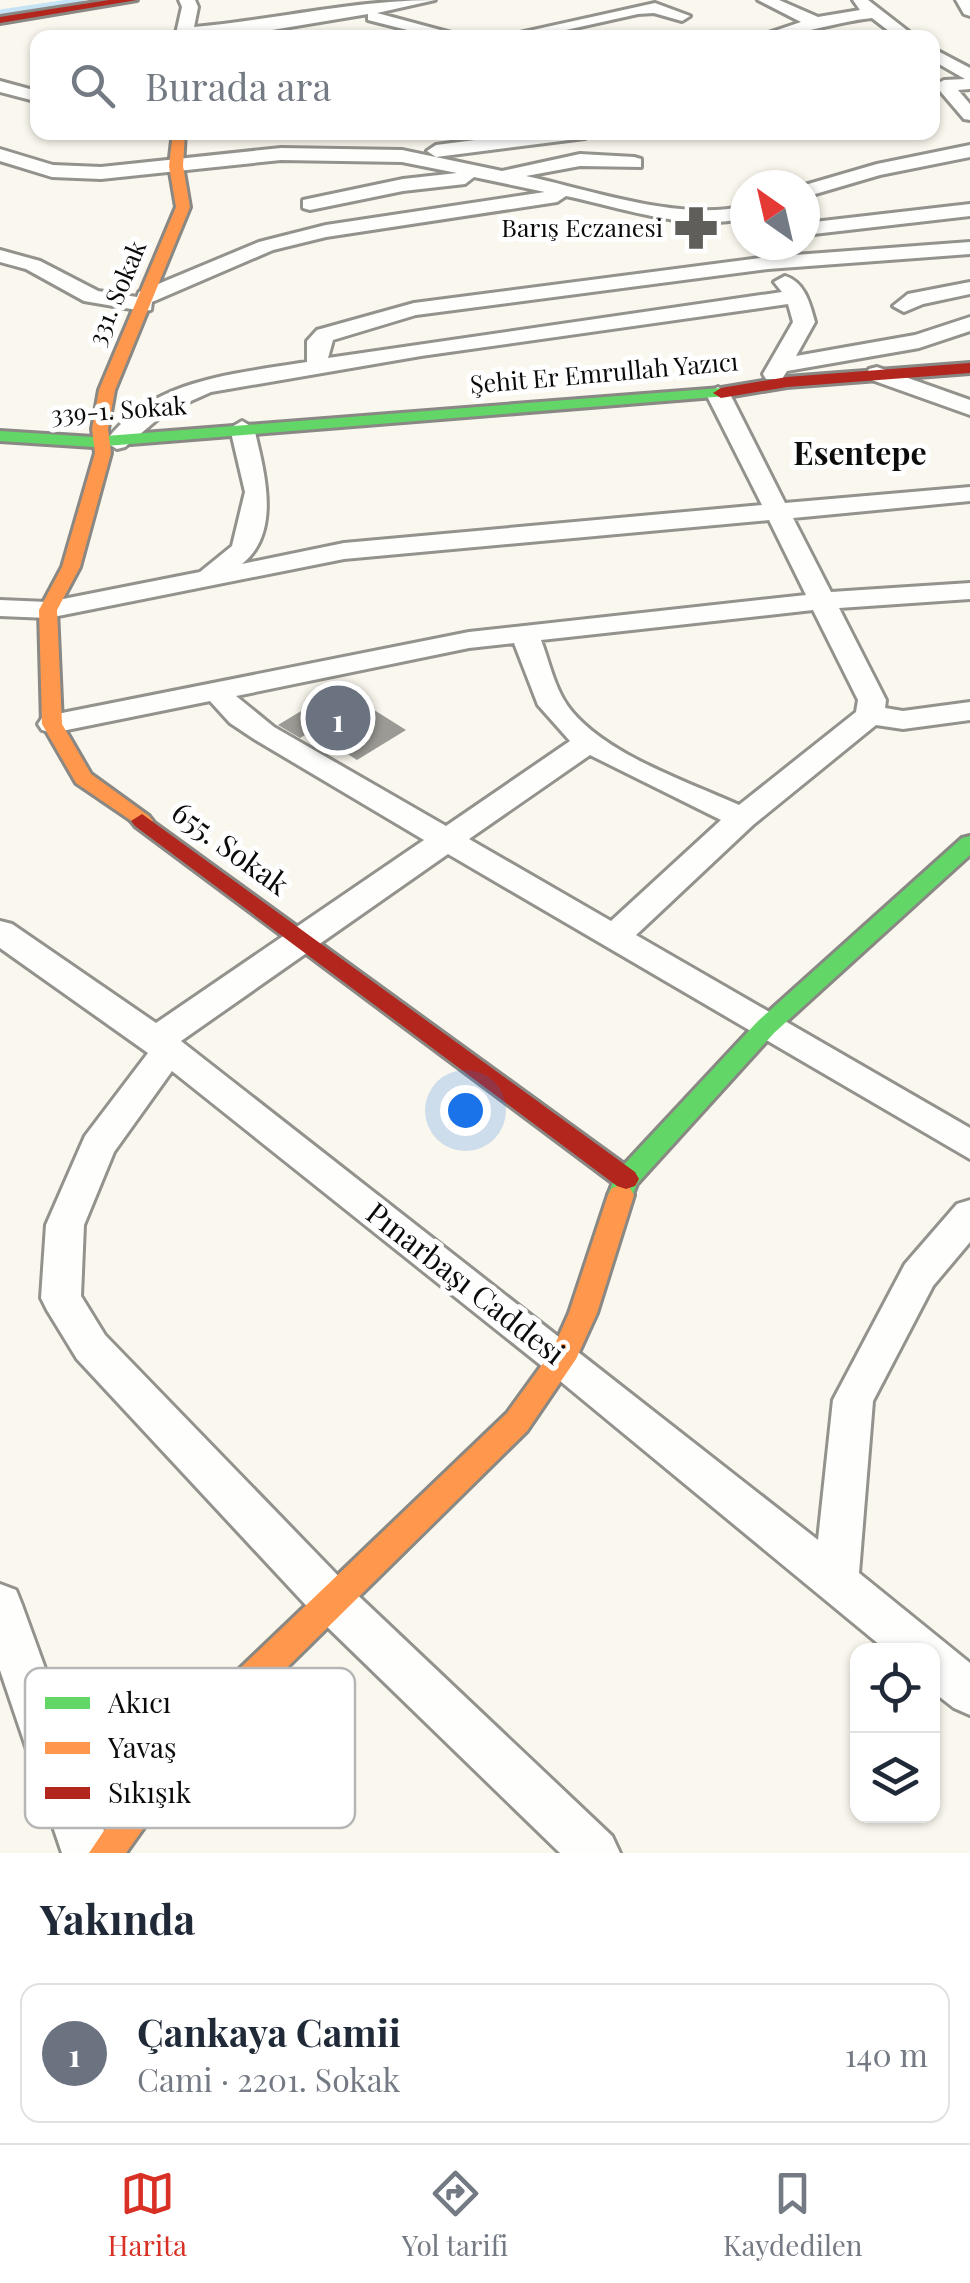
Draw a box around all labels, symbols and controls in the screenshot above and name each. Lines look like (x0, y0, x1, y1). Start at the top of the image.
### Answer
search box (30, 30, 940, 140)
icon: search (65, 58, 120, 113)
text: Burada ara (145, 60, 331, 111)
north arrow (730, 170, 820, 260)
pharmacy icon: Barış Eczanesi (672, 204, 720, 252)
place label: Barış Eczanesi (501, 210, 663, 243)
street label: 331. Sokak (79, 235, 153, 350)
street label: Şehit Er Emrullah Yazıcı (468, 343, 739, 400)
street label: 339-1. Sokak (50, 387, 188, 430)
district label: Esentepe (793, 430, 927, 473)
pin: 1 (306, 680, 370, 756)
street label: 655. Sokak (165, 791, 298, 904)
your location (440, 1085, 491, 1136)
street label: Pınarbaşı Caddesi (359, 1192, 574, 1373)
map controls (850, 1643, 940, 1823)
button: locate (850, 1643, 940, 1733)
legend (25, 1668, 355, 1828)
text: Akıcı (107, 1683, 171, 1720)
text: Yavaş (107, 1728, 177, 1765)
button: layers (850, 1733, 940, 1823)
text: Sıkışık (108, 1773, 192, 1810)
text: Yakında (40, 1890, 195, 1946)
text: Çankaya Camii (137, 2006, 401, 2057)
text: 1 (68, 2032, 81, 2075)
text: 140 m (845, 2032, 928, 2075)
text: Cami · 2201. Sokak (137, 2057, 400, 2100)
tab: Harita (107, 2166, 187, 2263)
tab: Yol tarifi (402, 2166, 508, 2263)
tab: Kaydedilen (723, 2166, 863, 2263)

